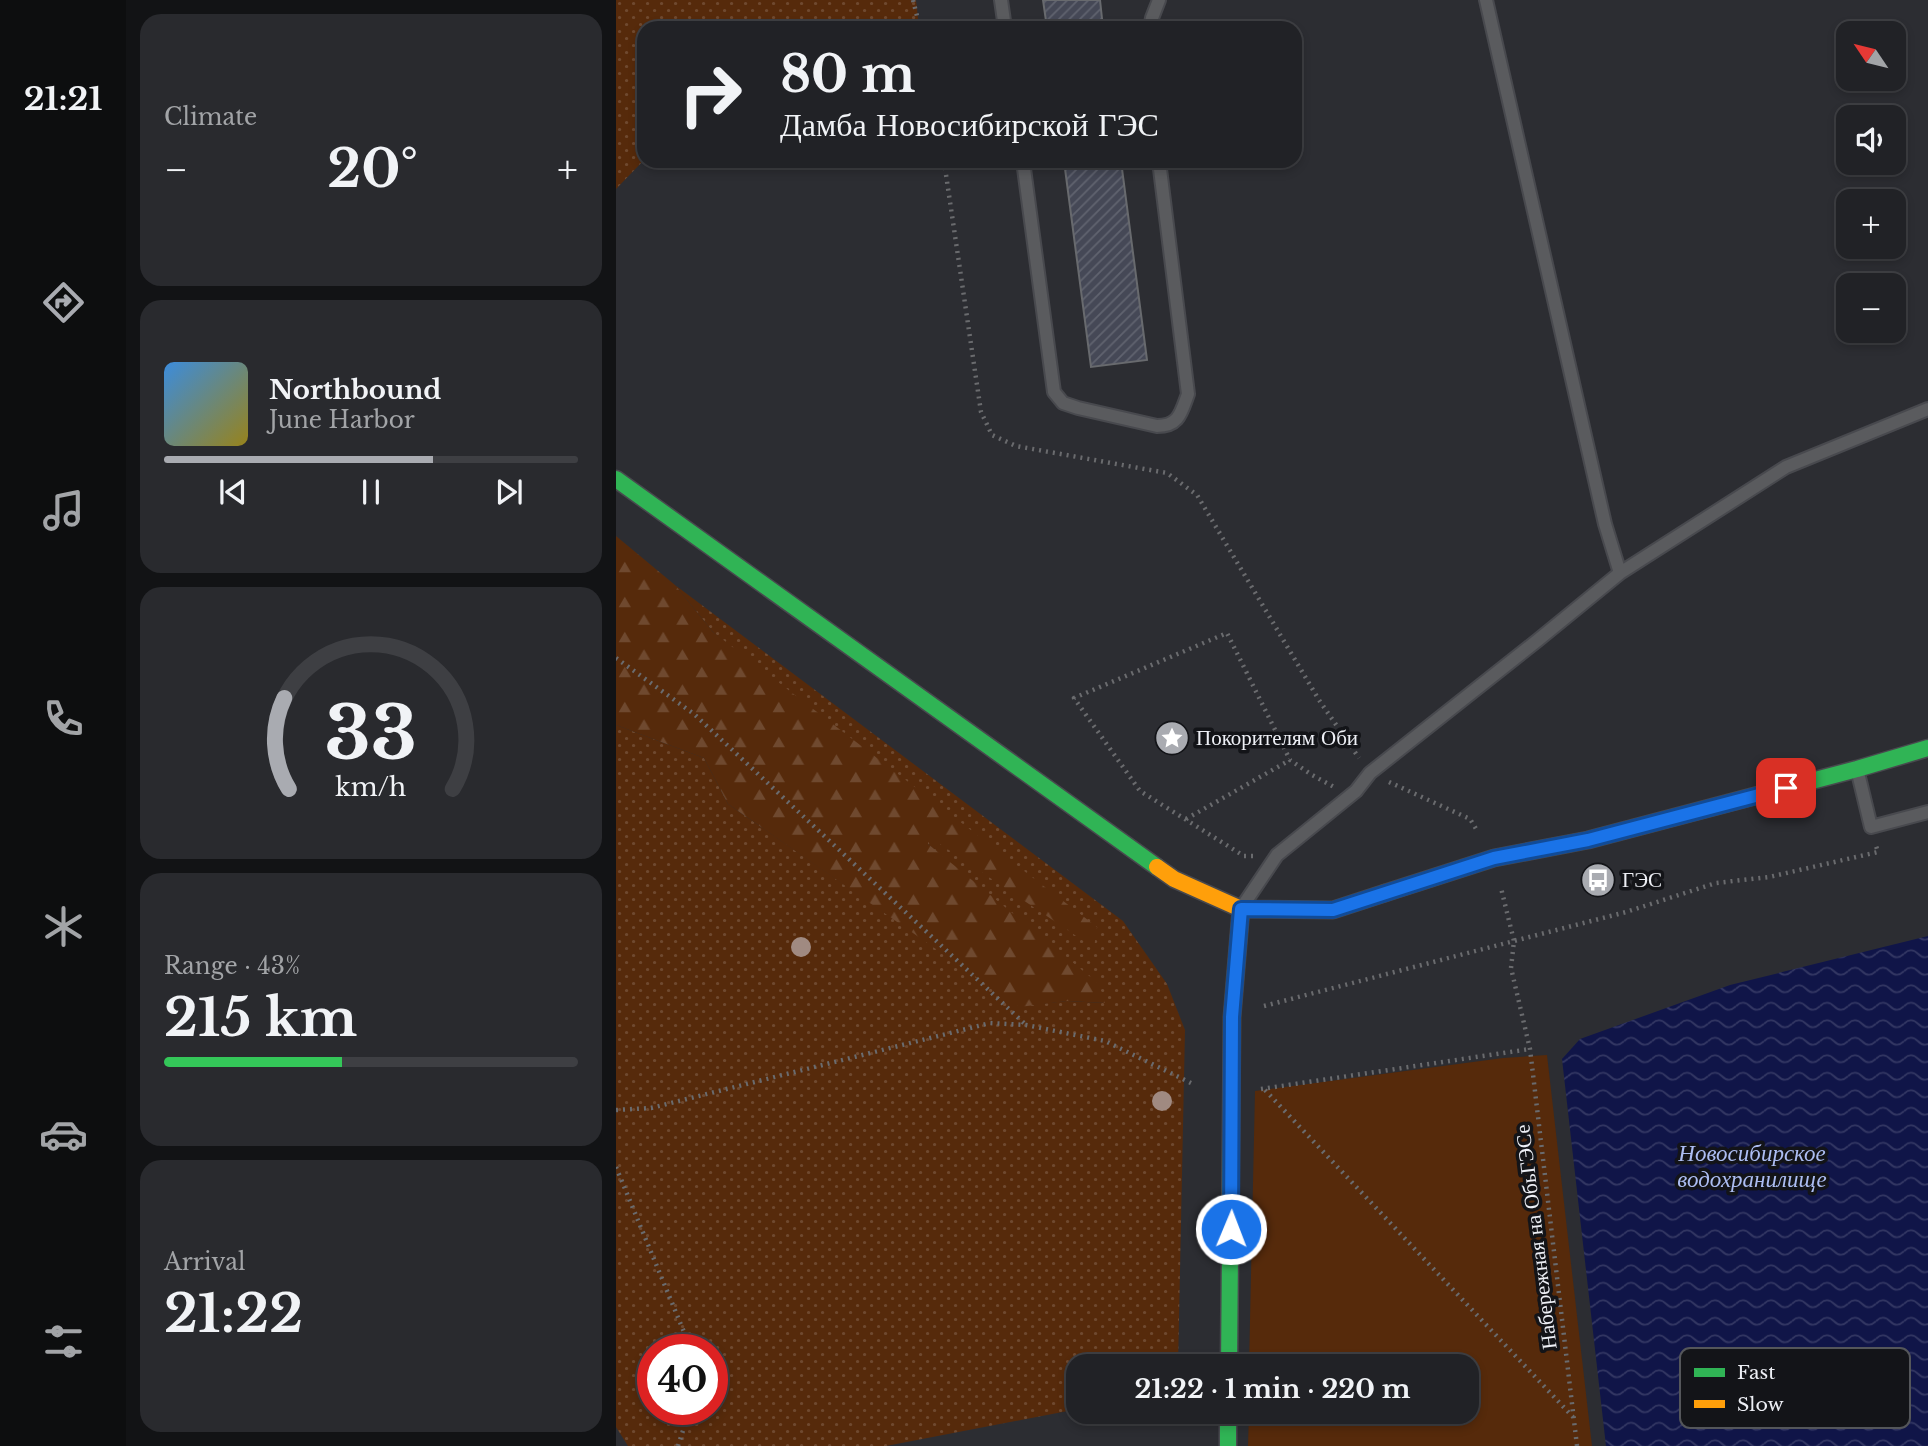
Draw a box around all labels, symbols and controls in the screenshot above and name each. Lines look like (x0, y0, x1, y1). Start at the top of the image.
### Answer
north arrow (1836, 21, 1906, 91)
map controls (1836, 21, 1906, 343)
text: 80 m (780, 44, 915, 105)
icon: right (665, 49, 756, 140)
text: 21:21 (24, 79, 102, 119)
text: Climate (164, 103, 257, 131)
text: Дамба Новосибирской ГЭС (780, 105, 1159, 145)
button: sound (1836, 105, 1906, 175)
text: 20° (327, 137, 418, 201)
text: − (164, 146, 188, 193)
text: + (557, 146, 578, 193)
button: + (1836, 189, 1906, 259)
button: − (1836, 273, 1906, 343)
icon: directions (39, 278, 88, 327)
text: Northbound (269, 374, 441, 406)
text: June Harbor (269, 406, 415, 434)
icon: previous (214, 473, 252, 511)
icon: pause (352, 473, 390, 511)
icon: next (490, 473, 528, 511)
icon: music (39, 486, 88, 535)
text: 33 (325, 688, 417, 779)
icon: phone (39, 694, 88, 743)
place icon: Покорителям Оби (1153, 719, 1191, 757)
place label: Покорителям Оби (1196, 725, 1358, 751)
pin (1756, 758, 1816, 818)
icon: arrive (1767, 769, 1805, 807)
text: km/h (336, 772, 406, 803)
bus stop icon: ГЭС (1579, 861, 1617, 899)
place label: ГЭС (1622, 867, 1662, 893)
icon: climate (39, 902, 88, 951)
text: Range · 43% (164, 952, 300, 980)
text: 215 km (164, 986, 357, 1050)
icon: car (39, 1110, 88, 1159)
street label: Набережная на ОбьГЭСе (1509, 1123, 1563, 1351)
water label: Новосибирское водохранилище (1677, 1139, 1827, 1193)
position arrow (1194, 1192, 1268, 1266)
text: Arrival (164, 1248, 245, 1276)
text: 21:22 (164, 1282, 303, 1346)
icon: filters (39, 1317, 88, 1366)
speed limit sign: 40 (637, 1334, 728, 1425)
legend (1680, 1348, 1910, 1428)
text: Fast (1737, 1361, 1776, 1384)
text: 21:22 · 1 min · 220 m (1134, 1373, 1411, 1405)
text: Slow (1737, 1393, 1784, 1416)

